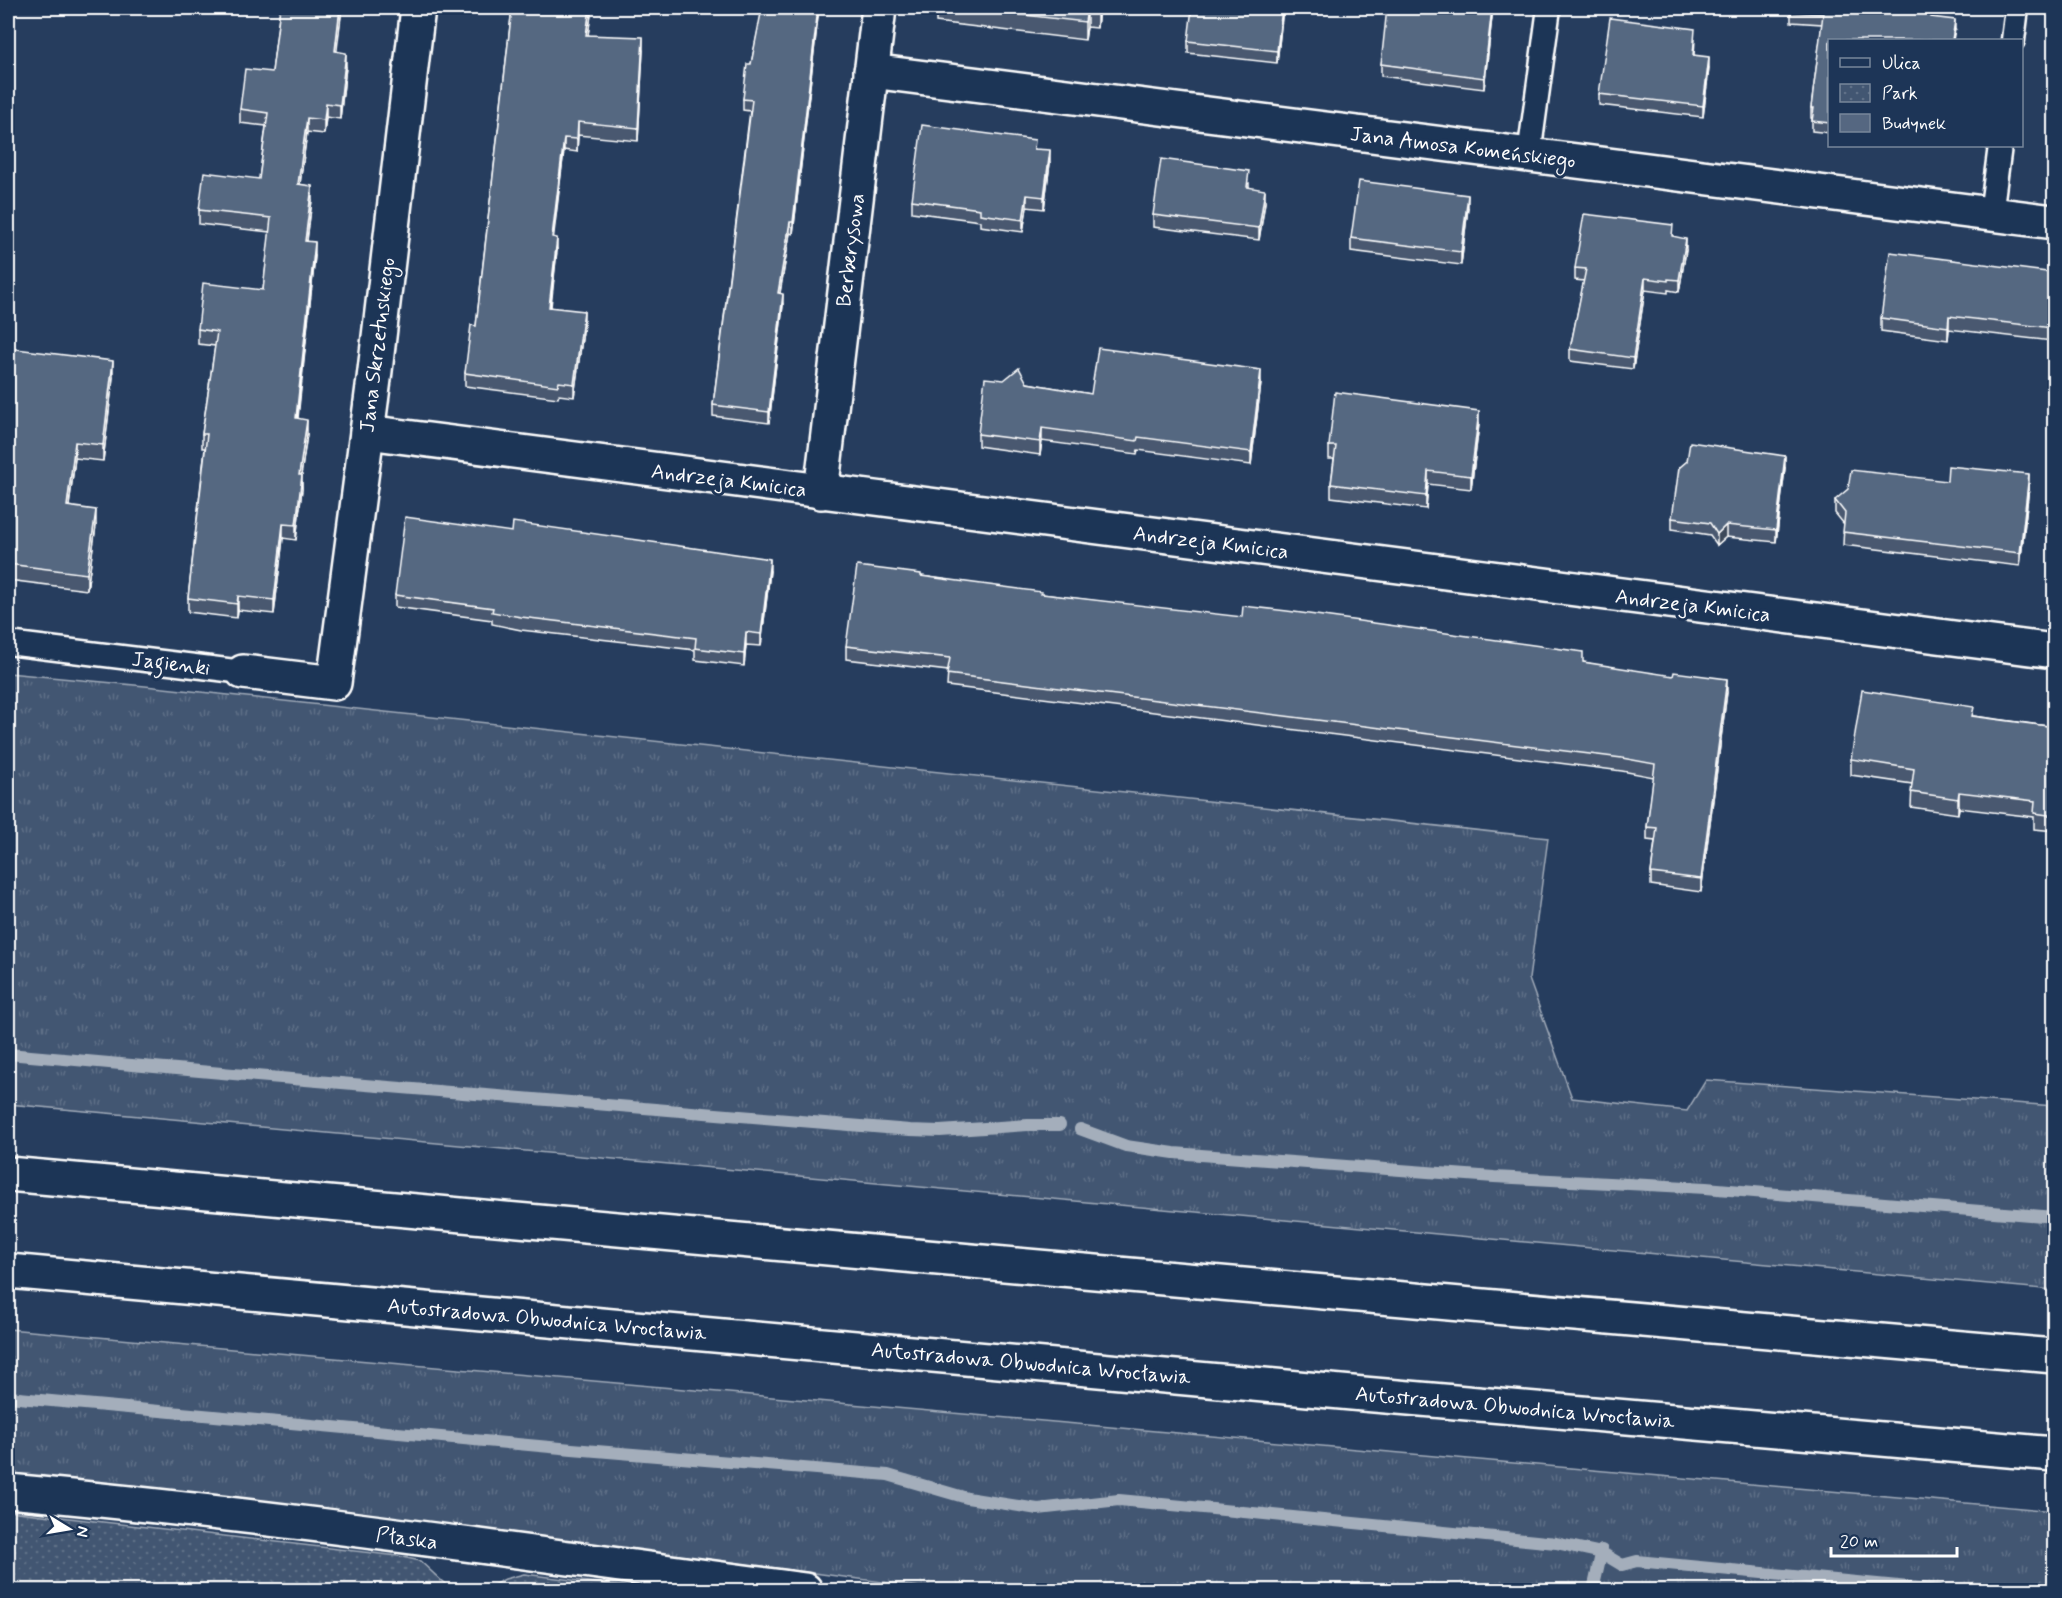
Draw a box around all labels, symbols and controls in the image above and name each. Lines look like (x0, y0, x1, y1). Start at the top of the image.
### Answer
legend (1828, 39, 2023, 147)
text: Ulica (1882, 52, 1921, 76)
text: Park (1882, 82, 1918, 106)
text: Budynek (1882, 112, 1946, 136)
street label: Jana Amosa Komeńskiego (1348, 120, 1577, 177)
street label: Berberysowa (830, 192, 872, 309)
street label: Jana Skrzetuskiego (353, 256, 404, 434)
street label: Andrzeja Kmicica (650, 458, 808, 504)
street label: Andrzeja Kmicica (1132, 520, 1290, 566)
street label: Andrzeja Kmicica (1614, 583, 1772, 629)
street label: Jagienki (130, 645, 212, 685)
street label: Autostradowa Obwodnica Wrocławia (386, 1292, 708, 1348)
street label: Autostradowa Obwodnica Wrocławia (870, 1336, 1192, 1392)
street label: Autostradowa Obwodnica Wrocławia (1354, 1380, 1676, 1436)
north arrow (39, 1499, 99, 1559)
scale bar (1831, 1520, 1957, 1558)
street label: Płaska (374, 1521, 440, 1557)
text: N (71, 1524, 94, 1539)
text: 20 m (1840, 1530, 1878, 1554)

